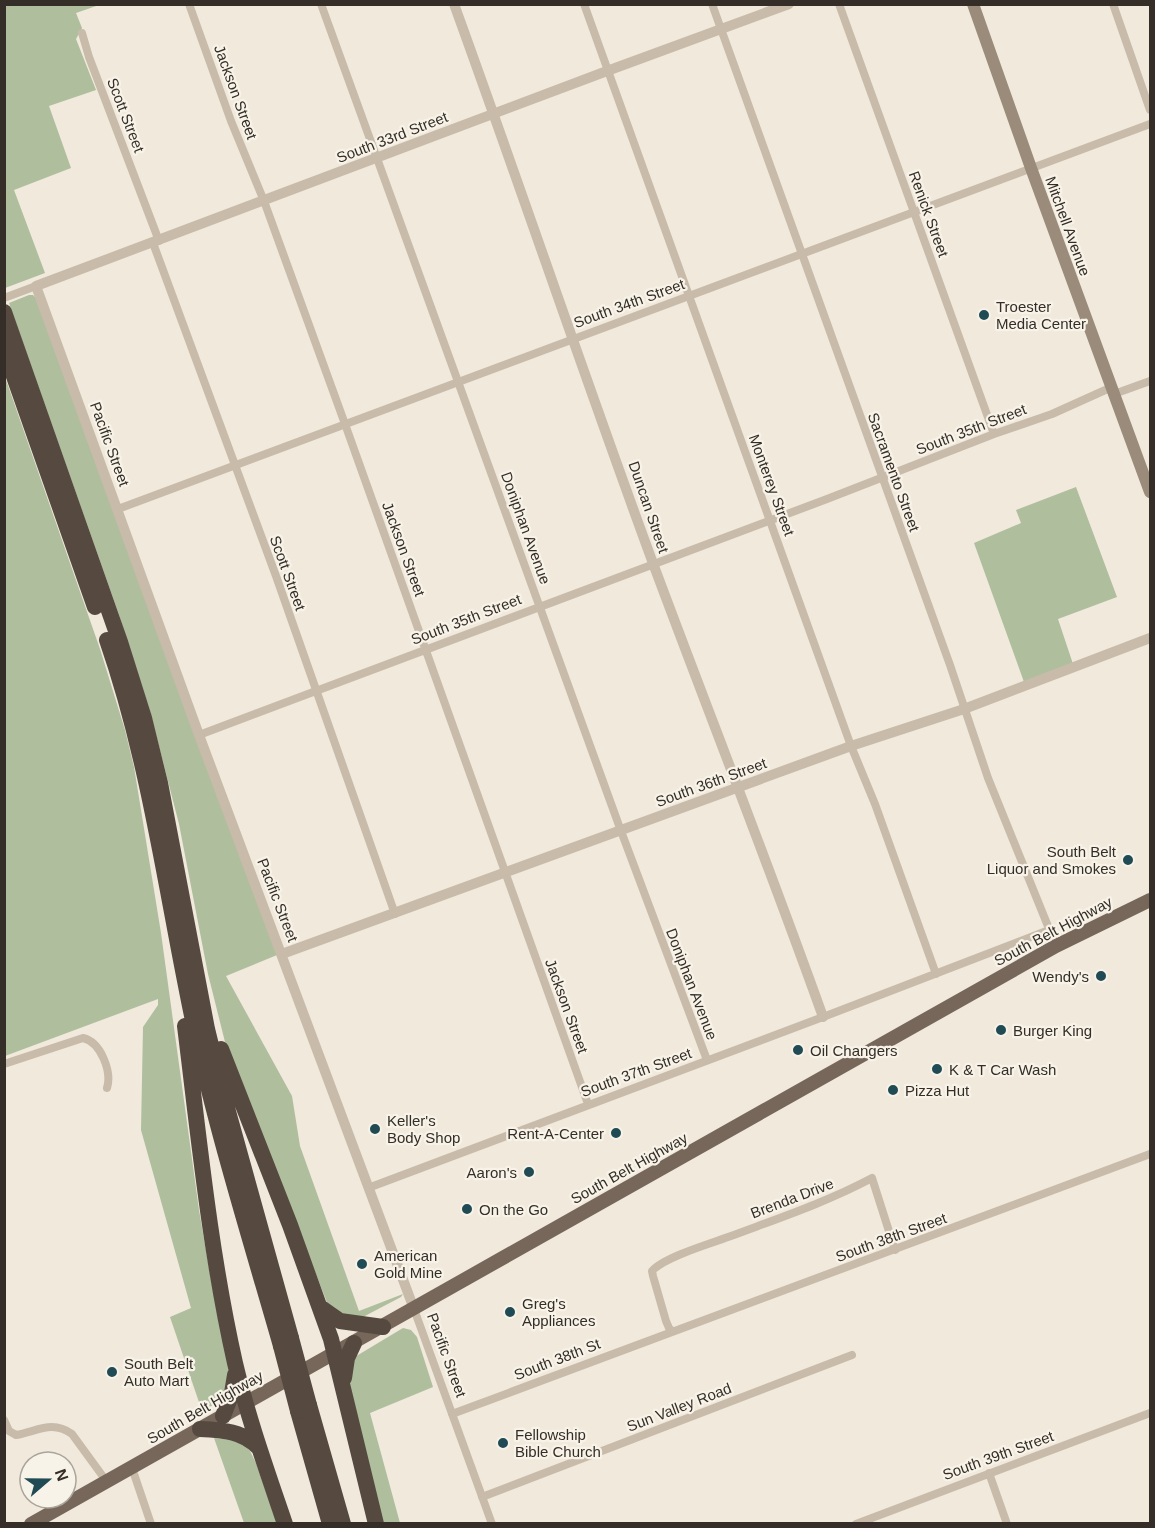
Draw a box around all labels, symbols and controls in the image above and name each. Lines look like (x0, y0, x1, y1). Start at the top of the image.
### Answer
street label: Jackson Street (211, 42, 261, 142)
street label: Scott Street (104, 75, 148, 155)
street label: South 33rd Street (334, 108, 451, 166)
street label: Renick Street (906, 169, 953, 260)
street label: Mitchell Avenue (1042, 174, 1094, 278)
street label: South 34th Street (571, 275, 688, 331)
place label: Troester Media Center (996, 298, 1086, 332)
marker: Troester Media Center (977, 308, 991, 322)
street label: Pacific Street (87, 400, 133, 489)
street label: South 35th Street (913, 400, 1029, 458)
street label: Sacramento Street (865, 410, 924, 534)
street label: Monterey Street (746, 432, 799, 539)
street label: Duncan Street (625, 459, 673, 556)
street label: Doniphan Avenue (498, 470, 554, 586)
street label: Jackson Street (379, 499, 429, 599)
street label: Scott Street (267, 533, 310, 614)
street label: South 35th Street (408, 590, 524, 648)
street label: South 36th Street (653, 754, 770, 810)
place label: South Belt Liquor and Smokes (987, 843, 1117, 877)
marker: South Belt Liquor and Smokes (1121, 853, 1135, 867)
street label: Pacific Street (254, 856, 302, 945)
street label: South Belt Highway (991, 893, 1115, 969)
street label: Doniphan Avenue (663, 926, 721, 1042)
street label: Jackson Street (542, 956, 592, 1056)
place label: Wendy's (1032, 968, 1089, 985)
marker: Wendy's (1094, 969, 1108, 983)
place label: Burger King (1013, 1022, 1092, 1039)
marker: Burger King (994, 1023, 1008, 1037)
place label: Oil Changers (810, 1042, 898, 1059)
marker: Oil Changers (791, 1043, 805, 1057)
street label: South 37th Street (578, 1044, 695, 1100)
place label: K & T Car Wash (949, 1061, 1056, 1078)
marker: K & T Car Wash (930, 1062, 944, 1076)
place label: Pizza Hut (905, 1082, 970, 1099)
marker: Pizza Hut (886, 1083, 900, 1097)
place label: Keller's Body Shop (387, 1112, 460, 1146)
marker: Keller's Body Shop (368, 1122, 382, 1136)
place label: Rent-A-Center (507, 1125, 604, 1142)
marker: Rent-A-Center (609, 1126, 623, 1140)
street label: South Belt Highway (568, 1129, 691, 1207)
place label: Aaron's (467, 1164, 517, 1181)
marker: Aaron's (522, 1165, 536, 1179)
street label: Brenda Drive (748, 1174, 836, 1222)
place label: On the Go (479, 1201, 548, 1218)
marker: On the Go (460, 1202, 474, 1216)
street label: South 38th Street (833, 1209, 950, 1265)
place label: American Gold Mine (374, 1247, 442, 1281)
marker: American Gold Mine (355, 1257, 369, 1271)
place label: Greg's Appliances (522, 1295, 595, 1329)
marker: Greg's Appliances (503, 1305, 517, 1319)
street label: Pacific Street (424, 1311, 470, 1400)
street label: South 38th St (512, 1334, 603, 1383)
place label: South Belt Auto Mart (124, 1355, 194, 1389)
marker: South Belt Auto Mart (105, 1365, 119, 1379)
street label: South Belt Highway (144, 1367, 266, 1447)
street label: Sun Valley Road (624, 1379, 734, 1435)
place label: Fellowship Bible Church (515, 1426, 601, 1460)
street label: South 39th Street (940, 1427, 1057, 1483)
marker: Fellowship Bible Church (496, 1436, 510, 1450)
north arrow (18, 1450, 78, 1510)
text: N (52, 1467, 72, 1483)

